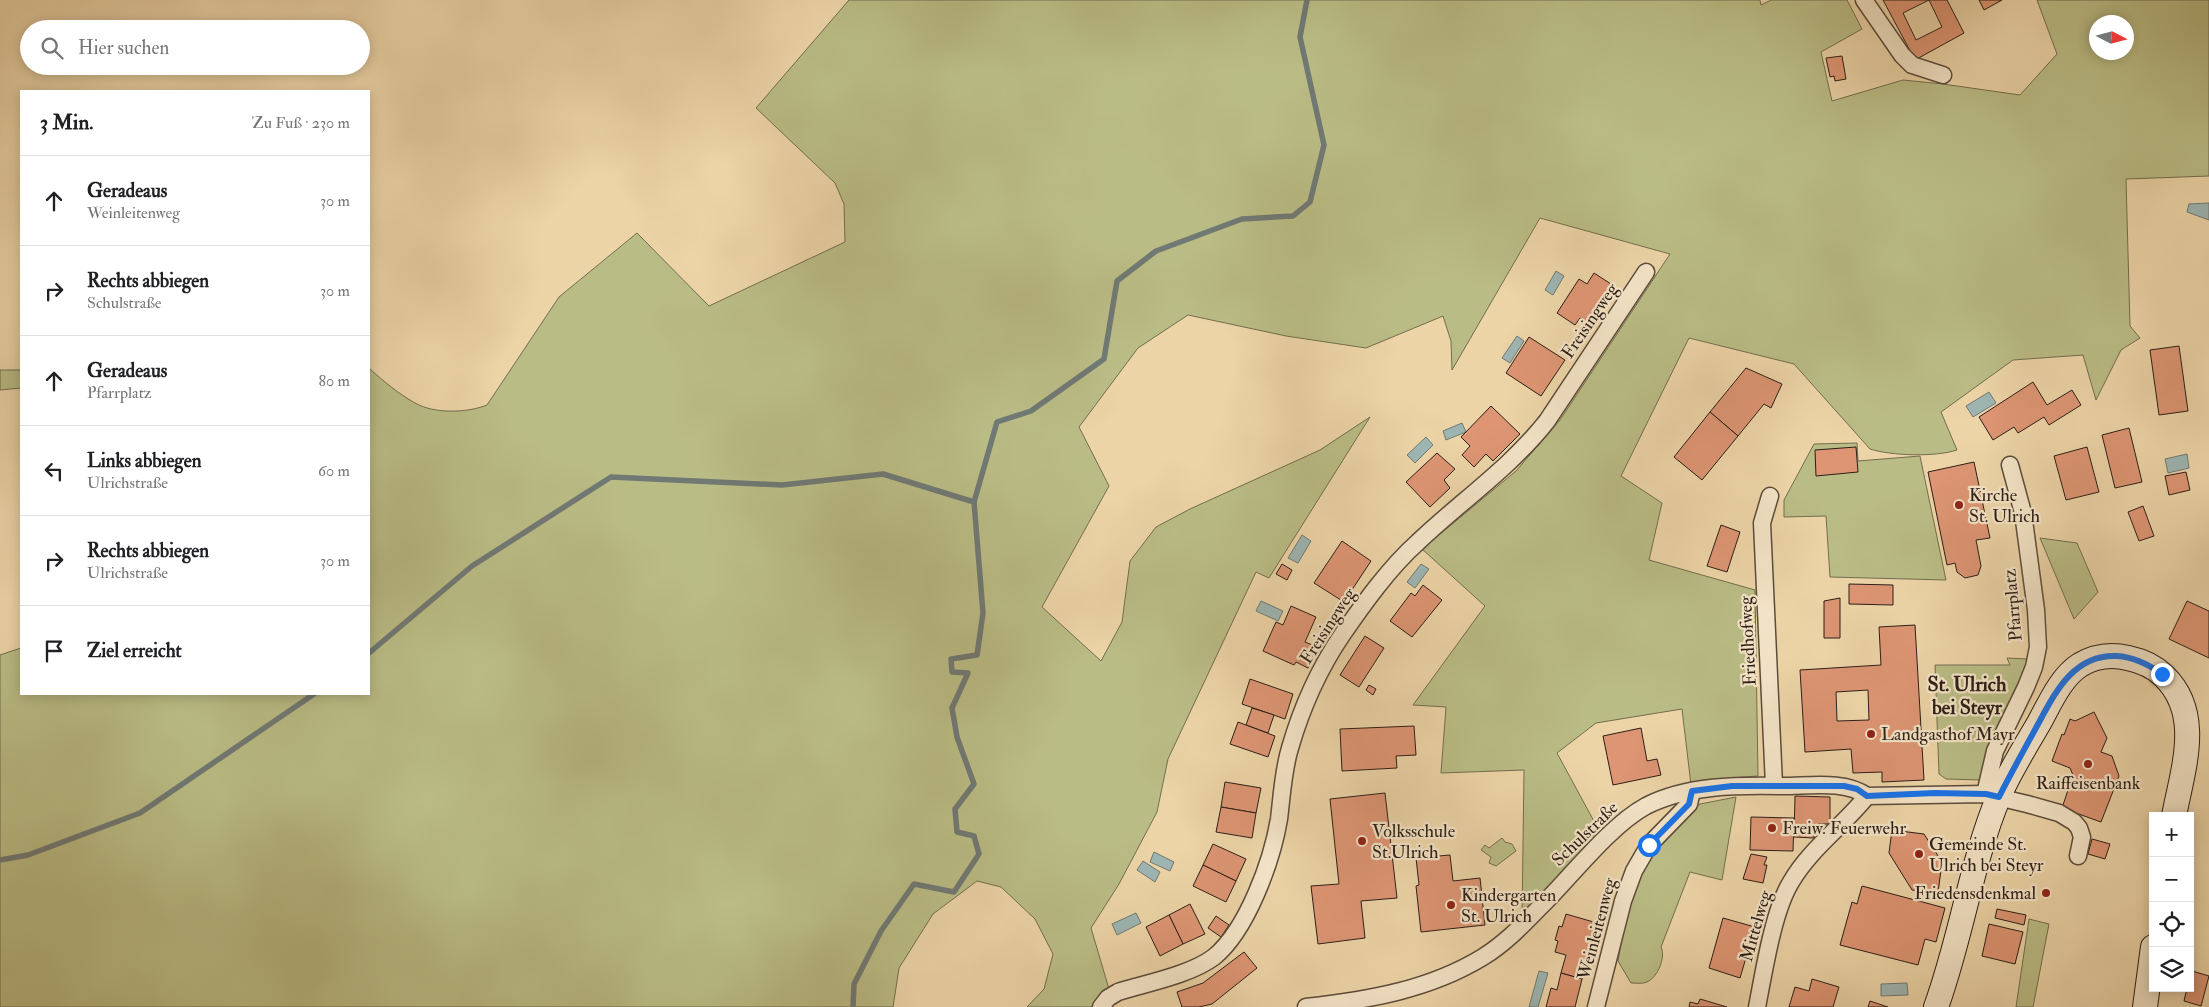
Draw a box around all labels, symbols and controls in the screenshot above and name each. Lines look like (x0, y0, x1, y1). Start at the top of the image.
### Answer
north arrow (2089, 15, 2134, 60)
search box (20, 20, 370, 75)
icon: search (38, 34, 66, 62)
text: Hier suchen (78, 36, 169, 60)
text: 3 Min. (40, 109, 93, 136)
text: Zu Fuß · 230 m (252, 113, 350, 133)
text: Geradeaus (87, 179, 167, 203)
icon: ahead (40, 187, 68, 215)
text: 30 m (320, 191, 350, 211)
text: Weinleitenweg (87, 203, 180, 223)
text: Rechts abbiegen (87, 269, 209, 293)
icon: right (40, 277, 68, 305)
street label: Freisingweg (1556, 278, 1624, 363)
text: 30 m (320, 281, 350, 301)
text: Schulstraße (87, 293, 162, 313)
text: Geradeaus (87, 359, 167, 383)
icon: ahead (40, 367, 68, 395)
text: 80 m (319, 371, 350, 391)
text: Pfarrplatz (87, 383, 152, 403)
text: Links abbiegen (87, 449, 201, 473)
icon: left (40, 457, 68, 485)
text: 60 m (318, 461, 350, 481)
text: Ulrichstraße (87, 473, 168, 493)
place label: Kirche St. Ulrich (1969, 484, 2040, 528)
marker: Kirche St. Ulrich (1953, 499, 1965, 511)
text: Rechts abbiegen (87, 539, 209, 563)
icon: right (40, 547, 68, 575)
text: 30 m (320, 551, 350, 571)
text: Ulrichstraße (87, 563, 168, 583)
street label: Pfarrplatz (1998, 568, 2028, 642)
street label: Freisingweg (1295, 583, 1362, 668)
street label: Friedhofweg (1734, 594, 1762, 687)
icon: arrive (40, 637, 68, 665)
text: Ziel erreicht (87, 639, 182, 663)
route end (2151, 663, 2174, 686)
district label: St. Ulrich bei Steyr (1928, 672, 2007, 721)
place label: Landgasthof Mayr (1881, 723, 2015, 746)
marker: Landgasthof Mayr (1865, 728, 1877, 740)
marker: Raiffeisenbank (2082, 758, 2094, 770)
place label: Raiffeisenbank (2036, 772, 2141, 795)
street label: Schulstraße (1547, 796, 1623, 871)
map controls (2149, 812, 2194, 992)
button: + (2149, 812, 2194, 857)
place label: Freiw. Feuerwehr (1782, 817, 1907, 840)
place label: Volksschule St.Ulrich (1372, 820, 1456, 864)
marker: Freiw. Feuerwehr (1766, 822, 1778, 834)
place label: Gemeinde St. Ulrich bei Steyr (1929, 833, 2044, 877)
route start (1638, 834, 1661, 857)
marker: Volksschule St.Ulrich (1356, 835, 1368, 847)
marker: Gemeinde St. Ulrich bei Steyr (1913, 848, 1925, 860)
button: − (2149, 857, 2194, 902)
street label: Weinleitenweg (1572, 874, 1622, 984)
place label: Friedensdenkmal (1914, 882, 2036, 905)
place label: Kindergarten St. Ulrich (1461, 884, 1556, 928)
street label: Mittelweg (1735, 887, 1777, 964)
marker: Friedensdenkmal (2040, 887, 2052, 899)
marker: Kindergarten St. Ulrich (1445, 899, 1457, 911)
button: locate (2149, 902, 2194, 947)
button: layers (2149, 947, 2194, 992)

